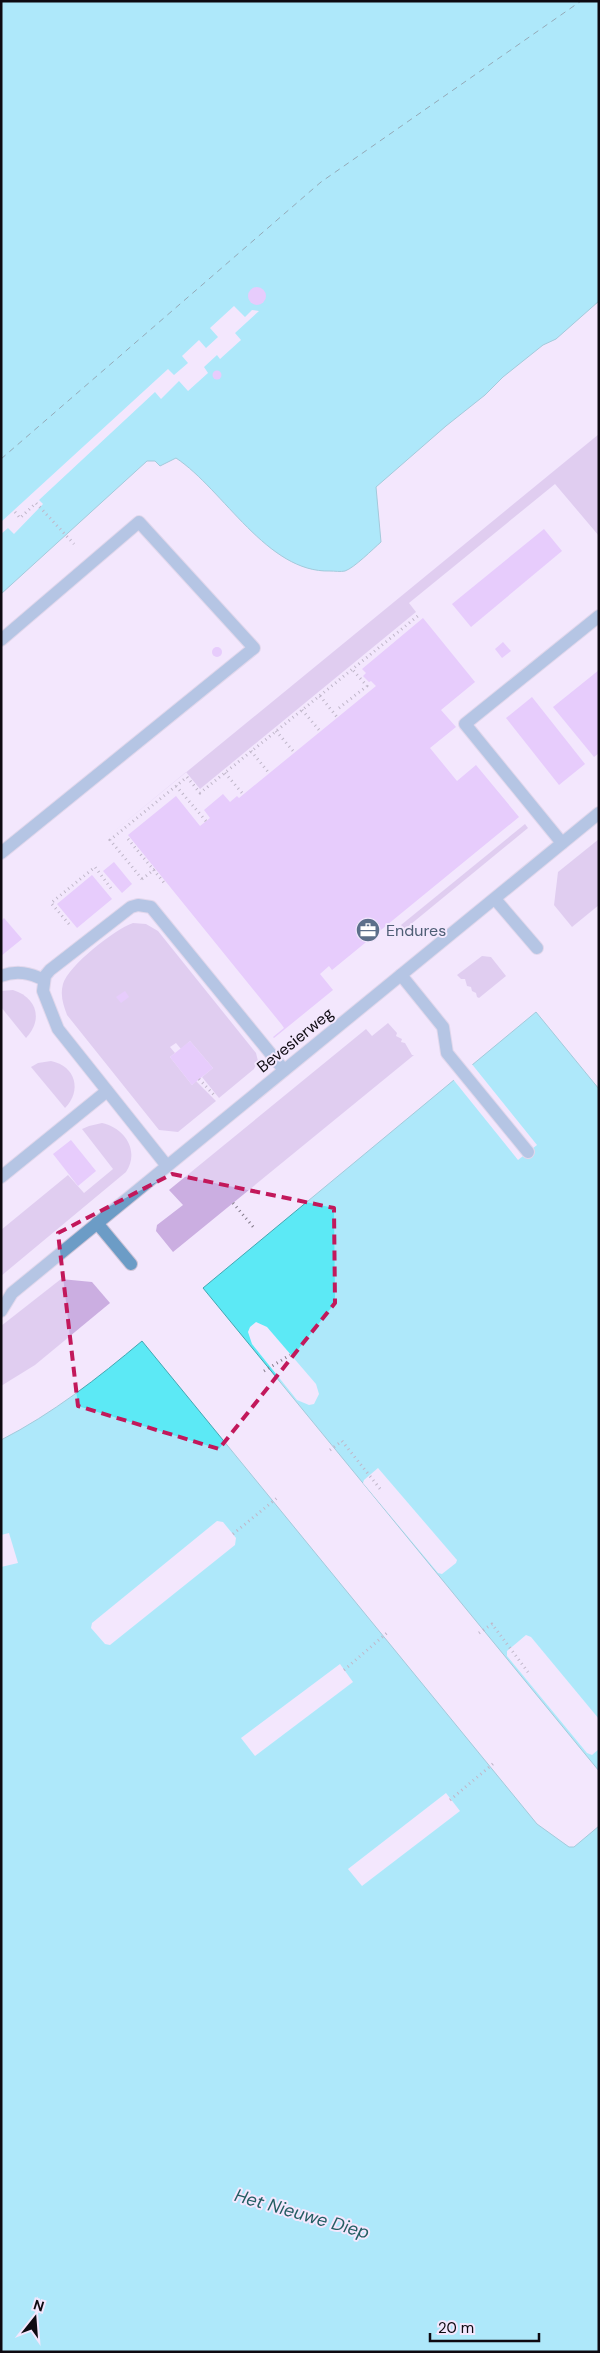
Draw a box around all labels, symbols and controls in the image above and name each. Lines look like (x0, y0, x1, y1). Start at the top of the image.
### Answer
office icon: Endures (355, 917, 381, 943)
place label: Endures (386, 920, 446, 941)
street label: Bevesierweg (253, 1003, 338, 1077)
water label: Het Nieuwe Diep (232, 2183, 372, 2245)
north arrow (10, 2293, 60, 2343)
text: N (31, 2295, 46, 2316)
scale bar (430, 2310, 539, 2342)
text: 20 m (438, 2318, 474, 2338)

